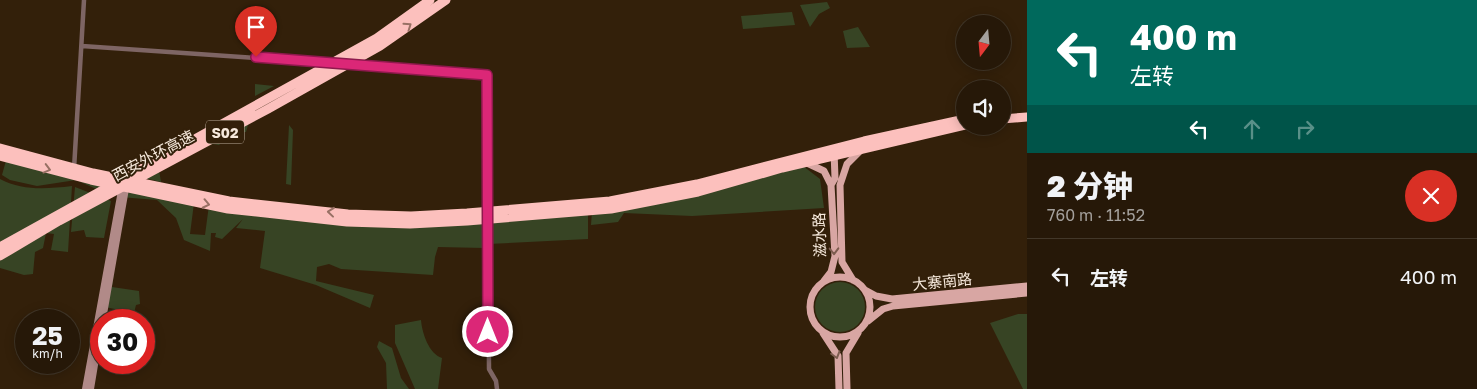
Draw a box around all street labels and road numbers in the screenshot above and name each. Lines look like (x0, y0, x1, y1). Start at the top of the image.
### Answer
road number: S02 (206, 120, 244, 144)
street label: 西安外环高速 (109, 126, 197, 184)
street label: 滋水路 (809, 212, 829, 258)
street label: 大寨南路 (911, 269, 973, 293)

